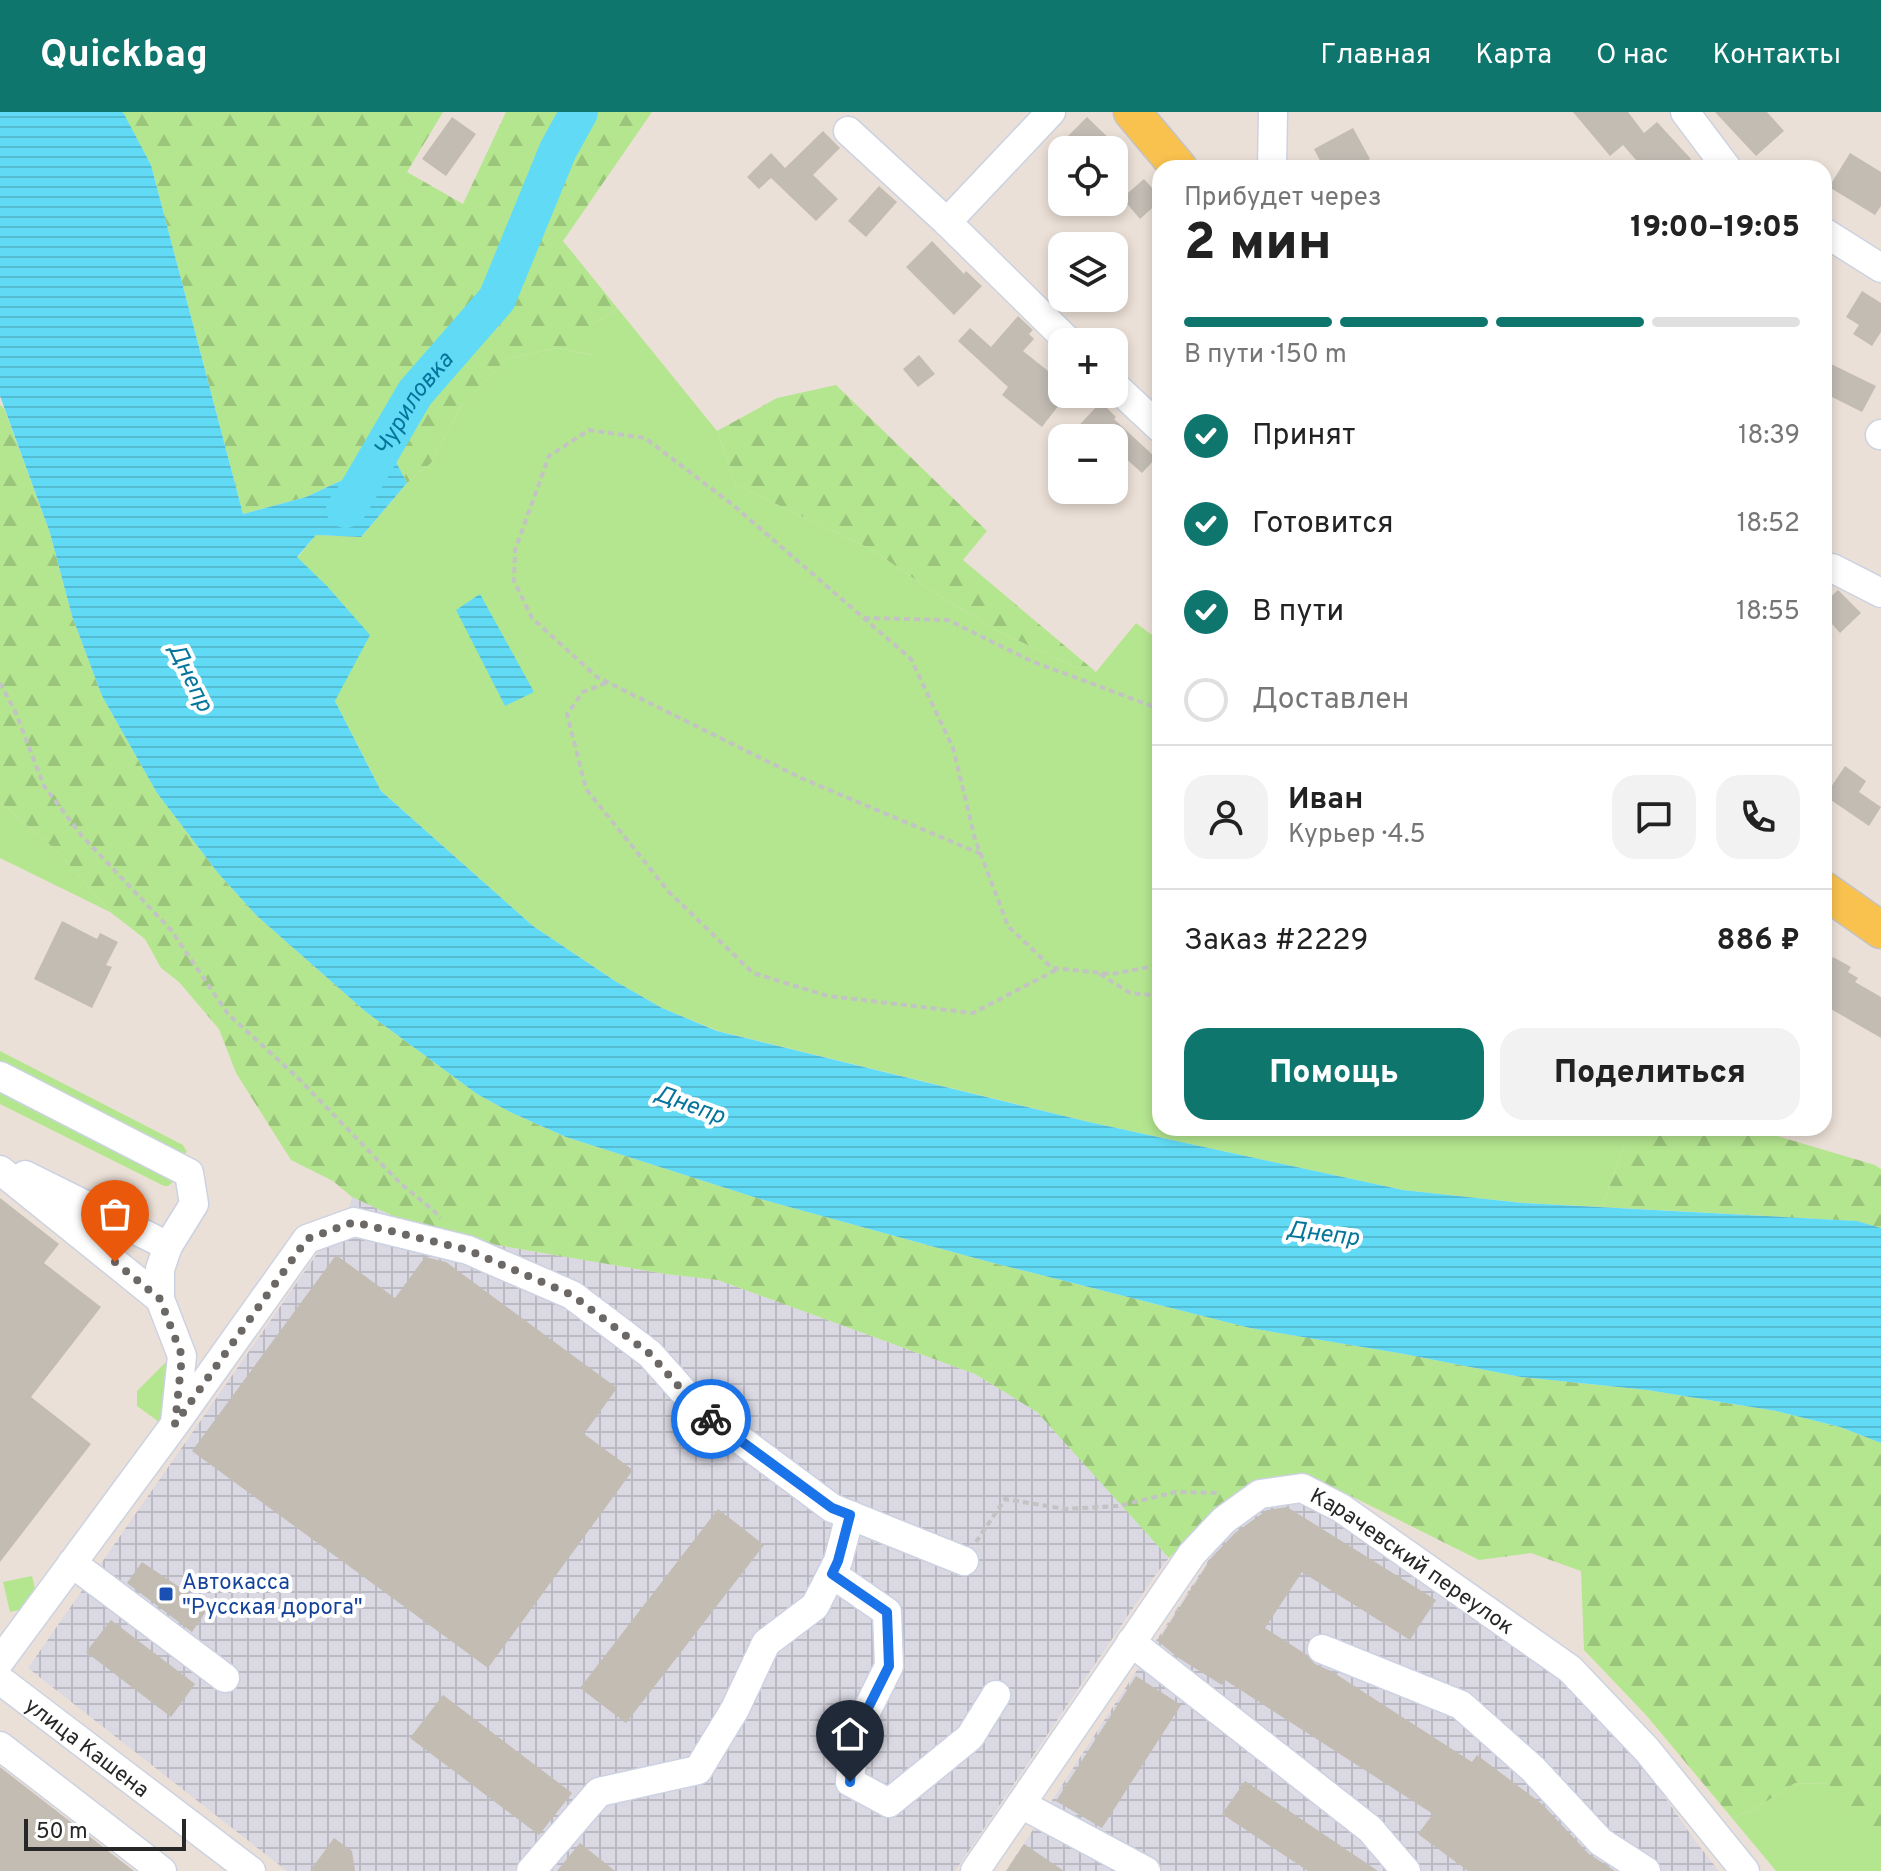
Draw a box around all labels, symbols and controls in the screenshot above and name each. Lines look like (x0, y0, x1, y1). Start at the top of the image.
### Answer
text: Quickbag (40, 32, 208, 81)
text: Главная (1320, 38, 1431, 74)
text: Карта (1475, 38, 1552, 74)
text: О нас (1596, 38, 1669, 74)
text: Контакты (1713, 38, 1841, 74)
map controls (1048, 136, 1128, 504)
button: locate (1048, 136, 1128, 216)
text: Прибудет через (1184, 182, 1382, 215)
text: 19:00–19:05 (1630, 210, 1800, 247)
text: 2 мин (1184, 212, 1332, 278)
button: layers (1048, 232, 1128, 312)
button: + (1048, 328, 1128, 408)
text: В пути · 150 m (1184, 339, 1347, 372)
water label: Чуриловка (368, 346, 461, 462)
icon: check (1184, 414, 1228, 458)
text: Принят (1252, 418, 1356, 455)
text: 18:39 (1738, 420, 1800, 453)
button: − (1048, 424, 1128, 504)
icon: check (1184, 502, 1228, 546)
text: Готовится (1252, 506, 1394, 543)
text: 18:52 (1737, 508, 1800, 541)
icon: check (1184, 590, 1228, 634)
text: В пути (1252, 594, 1344, 631)
text: 18:55 (1736, 596, 1800, 629)
water label: Днепр (160, 639, 219, 718)
text: Доставлен (1252, 682, 1409, 719)
button: person (1184, 775, 1268, 859)
button: chat (1612, 775, 1696, 859)
button: phone (1716, 775, 1800, 859)
text: Иван (1288, 782, 1363, 819)
text: Курьер · 4.5 (1288, 819, 1426, 852)
text: Заказ #2229 (1184, 923, 1369, 960)
text: 886 ₽ (1717, 923, 1800, 960)
button: Помощь (1184, 1028, 1484, 1120)
button: Поделиться (1500, 1028, 1800, 1120)
water label: Днепр (650, 1079, 729, 1133)
pin (81, 1180, 149, 1262)
icon: bag (93, 1192, 137, 1236)
water label: Днепр (1285, 1216, 1361, 1254)
courier (671, 1379, 751, 1459)
icon: bike (689, 1397, 733, 1441)
street label: Карачевский переулок (1305, 1483, 1519, 1641)
place label: Автокасса "Русская дорога" (182, 1570, 363, 1622)
marker: Автокасса "Русская дорога" (157, 1585, 175, 1603)
street label: улица Кашена (18, 1693, 154, 1805)
pin (816, 1700, 884, 1782)
icon: home (828, 1712, 872, 1756)
scale bar (24, 1815, 186, 1851)
text: 50 m (36, 1819, 88, 1846)

